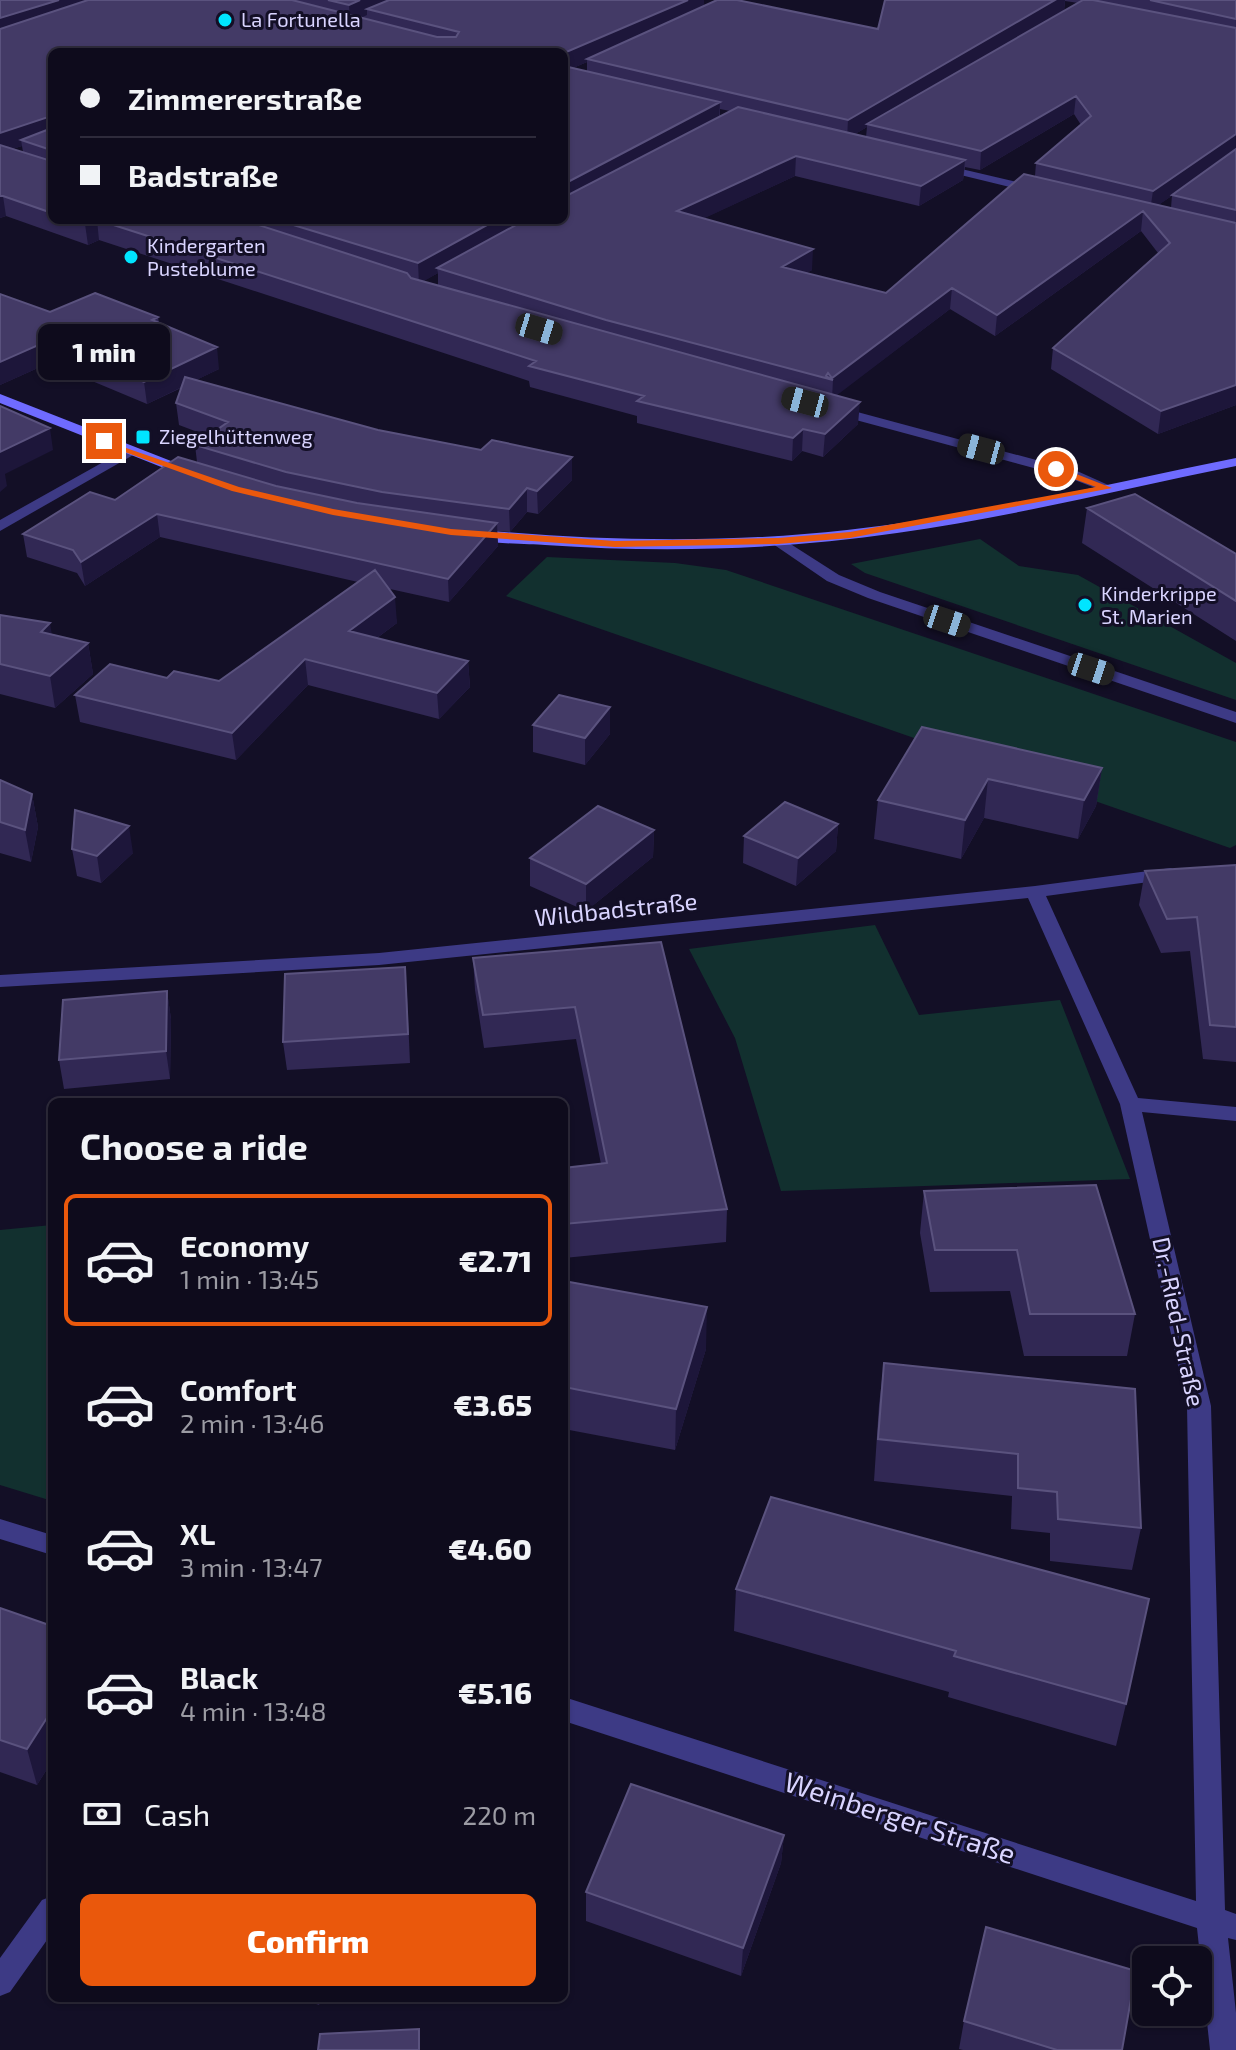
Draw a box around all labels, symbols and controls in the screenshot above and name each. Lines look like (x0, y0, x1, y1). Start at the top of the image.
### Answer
place label: La Fortunella (241, 7, 361, 31)
marker: La Fortunella (216, 11, 234, 29)
text: Zimmererstraße (128, 80, 362, 116)
text: Badstraße (128, 157, 278, 193)
place label: Kindergarten Pusteblume (147, 233, 266, 280)
marker: Kindergarten Pusteblume (122, 248, 140, 266)
car (513, 311, 565, 347)
callout: 1 min (38, 325, 170, 381)
text: 1 min (72, 336, 136, 367)
car (779, 384, 831, 420)
route end (86, 423, 122, 459)
place label: Ziegelhüttenweg (159, 424, 313, 448)
marker: Ziegelhüttenweg (134, 428, 152, 446)
car (955, 431, 1007, 467)
route start (1038, 451, 1074, 487)
place label: Kinderkrippe St. Marien (1101, 581, 1217, 628)
marker: Kinderkrippe St. Marien (1076, 596, 1094, 614)
car (920, 602, 974, 640)
car (1064, 650, 1118, 688)
street label: Wildbadstraße (533, 886, 699, 931)
text: Choose a ride (80, 1124, 308, 1167)
icon: car (84, 1224, 156, 1296)
text: Economy (180, 1227, 309, 1263)
street label: Dr.-Ried-Straße (1147, 1234, 1212, 1409)
text: €2.71 (459, 1242, 532, 1278)
text: 1 min · 13:45 (180, 1263, 319, 1294)
icon: car (84, 1368, 156, 1440)
text: Comfort (180, 1371, 297, 1407)
text: €3.65 (453, 1386, 532, 1422)
text: 2 min · 13:46 (180, 1407, 324, 1438)
icon: car (84, 1512, 156, 1584)
text: XL (180, 1515, 215, 1551)
text: €4.60 (448, 1530, 532, 1566)
text: 3 min · 13:47 (180, 1551, 323, 1582)
icon: car (84, 1656, 156, 1728)
text: Black (180, 1659, 258, 1695)
text: €5.16 (458, 1674, 532, 1710)
text: 4 min · 13:48 (180, 1695, 327, 1726)
street label: Weinberger Straße (781, 1764, 1020, 1870)
icon: cash (80, 1792, 124, 1836)
text: Cash (144, 1796, 210, 1832)
text: 220 m (463, 1799, 536, 1830)
button: Confirm (80, 1894, 536, 1986)
map controls (1132, 1946, 1212, 2026)
button: locate (1132, 1946, 1212, 2026)

